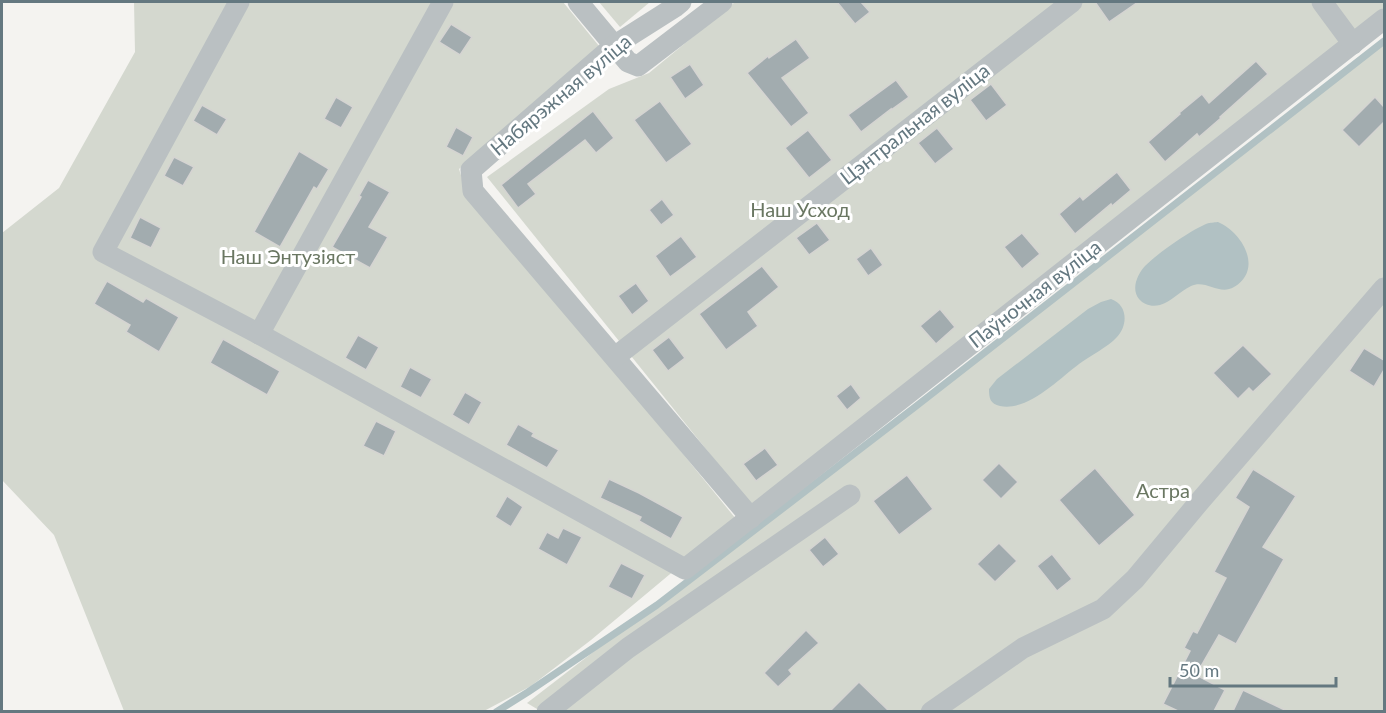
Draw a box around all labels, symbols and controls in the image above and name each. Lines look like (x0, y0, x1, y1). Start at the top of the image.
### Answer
street label: Набярэжная вуліца (485, 28, 636, 160)
street label: Цэнтральная вуліца (835, 58, 994, 189)
park label: Наш Усход (750, 197, 850, 221)
street label: Паўночная вуліца (964, 234, 1105, 352)
park label: Наш Энтузіяст (221, 244, 355, 268)
park label: Астра (1136, 478, 1190, 502)
scale bar (1170, 650, 1336, 688)
text: 50 m (1179, 659, 1219, 681)

